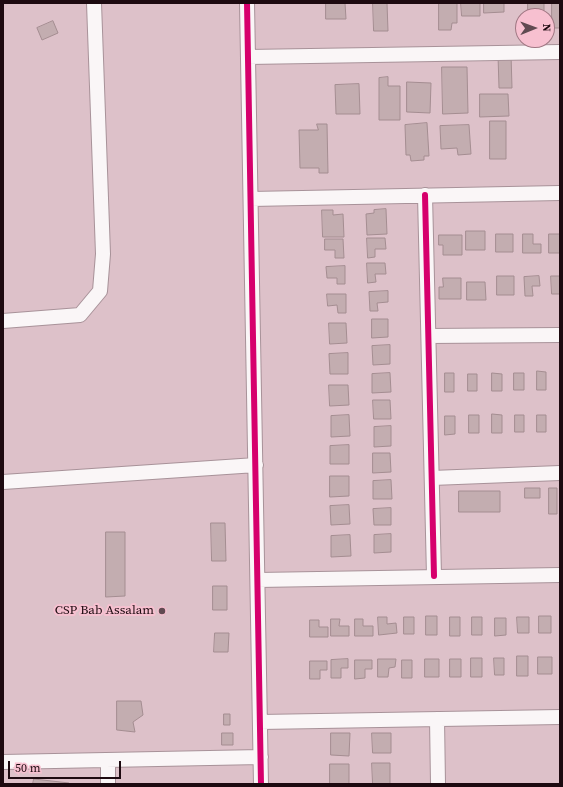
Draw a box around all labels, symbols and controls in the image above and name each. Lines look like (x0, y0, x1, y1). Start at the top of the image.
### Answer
north arrow (515, 8, 555, 48)
text: N (539, 24, 554, 32)
place label: CSP Bab Assalam (55, 603, 154, 619)
marker: CSP Bab Assalam (157, 606, 167, 616)
scale bar (10, 753, 123, 779)
text: 50 m (15, 760, 41, 776)

